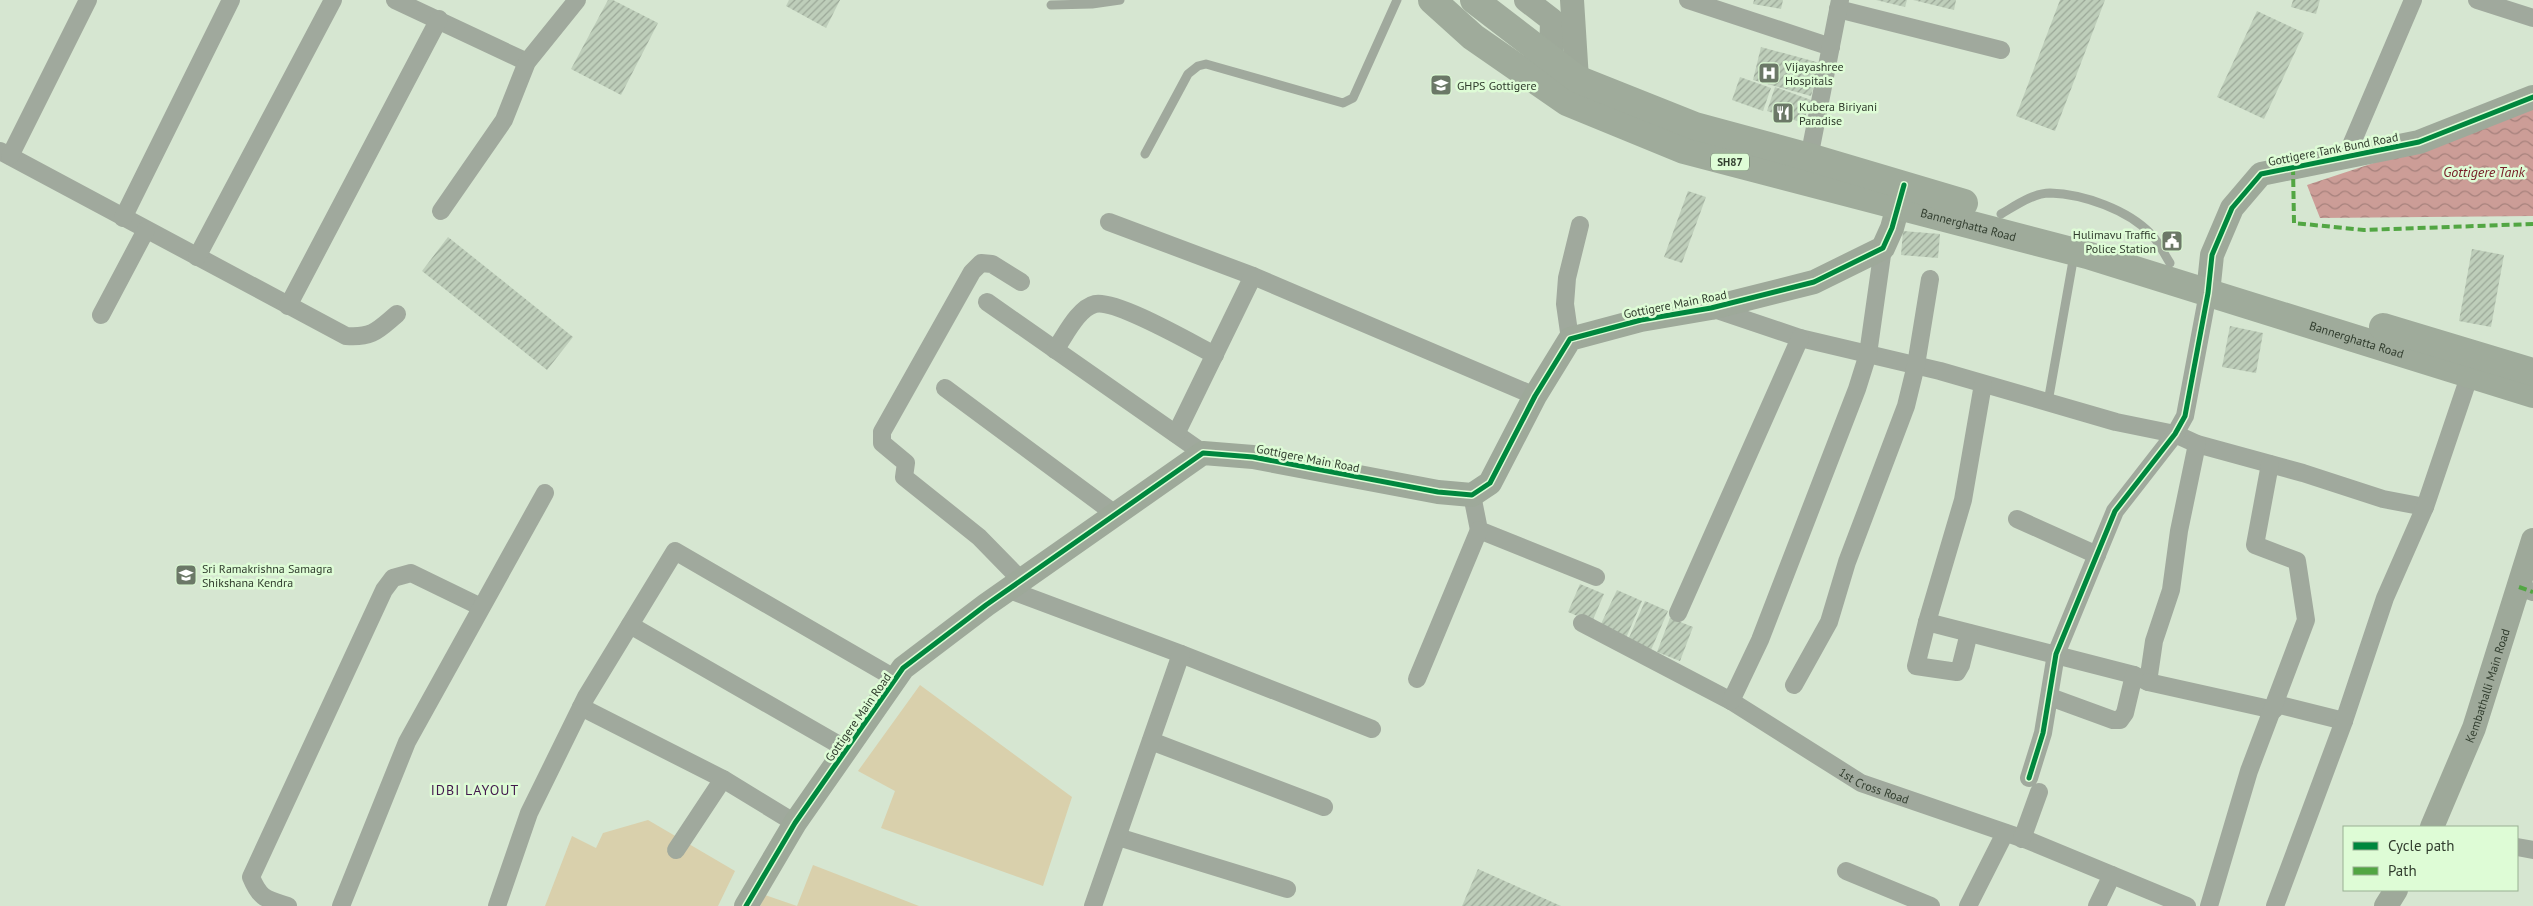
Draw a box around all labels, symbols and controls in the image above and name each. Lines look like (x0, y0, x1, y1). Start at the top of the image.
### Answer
place label: Vijayashree Hospitals (1784, 59, 1844, 88)
hospital icon: Vijayashree Hospitals (1757, 61, 1781, 85)
school or university icon: GHPS Gottigere (1429, 73, 1453, 97)
place label: GHPS Gottigere (1457, 78, 1537, 93)
place label: Kubera Biriyani Paradise (1799, 99, 1877, 128)
restaurant icon: Kubera Biriyani Paradise (1771, 101, 1795, 125)
street label: Gottigere Tank Bund Road (2267, 129, 2399, 169)
road number: SH87 (1711, 154, 1749, 170)
water label: Gottigere Tank (2443, 163, 2526, 181)
street label: Bannerghatta Road (1919, 205, 2018, 244)
place label: Hulimavu Traffic Police Station (2073, 227, 2157, 256)
public building icon: Hulimavu Traffic Police Station (2160, 229, 2184, 253)
street label: Gottigere Main Road (1622, 287, 1728, 321)
street label: Bannerghatta Road (2308, 317, 2406, 361)
street label: Gottigere Main Road (1255, 441, 1361, 475)
place label: Sri Ramakrishna Samagra Shikshana Kendra (202, 561, 332, 590)
school or university icon: Sri Ramakrishna Samagra Shikshana Kendra (174, 563, 198, 587)
street label: Kembathalli Main Road (2461, 627, 2512, 745)
street label: Gottigere Main Road (822, 670, 894, 764)
street label: 1st Cross Road (1836, 764, 1911, 807)
district label: IDBI LAYOUT (431, 781, 519, 799)
legend (2343, 826, 2518, 891)
text: Cycle path (2388, 836, 2454, 855)
text: Path (2388, 861, 2417, 880)

